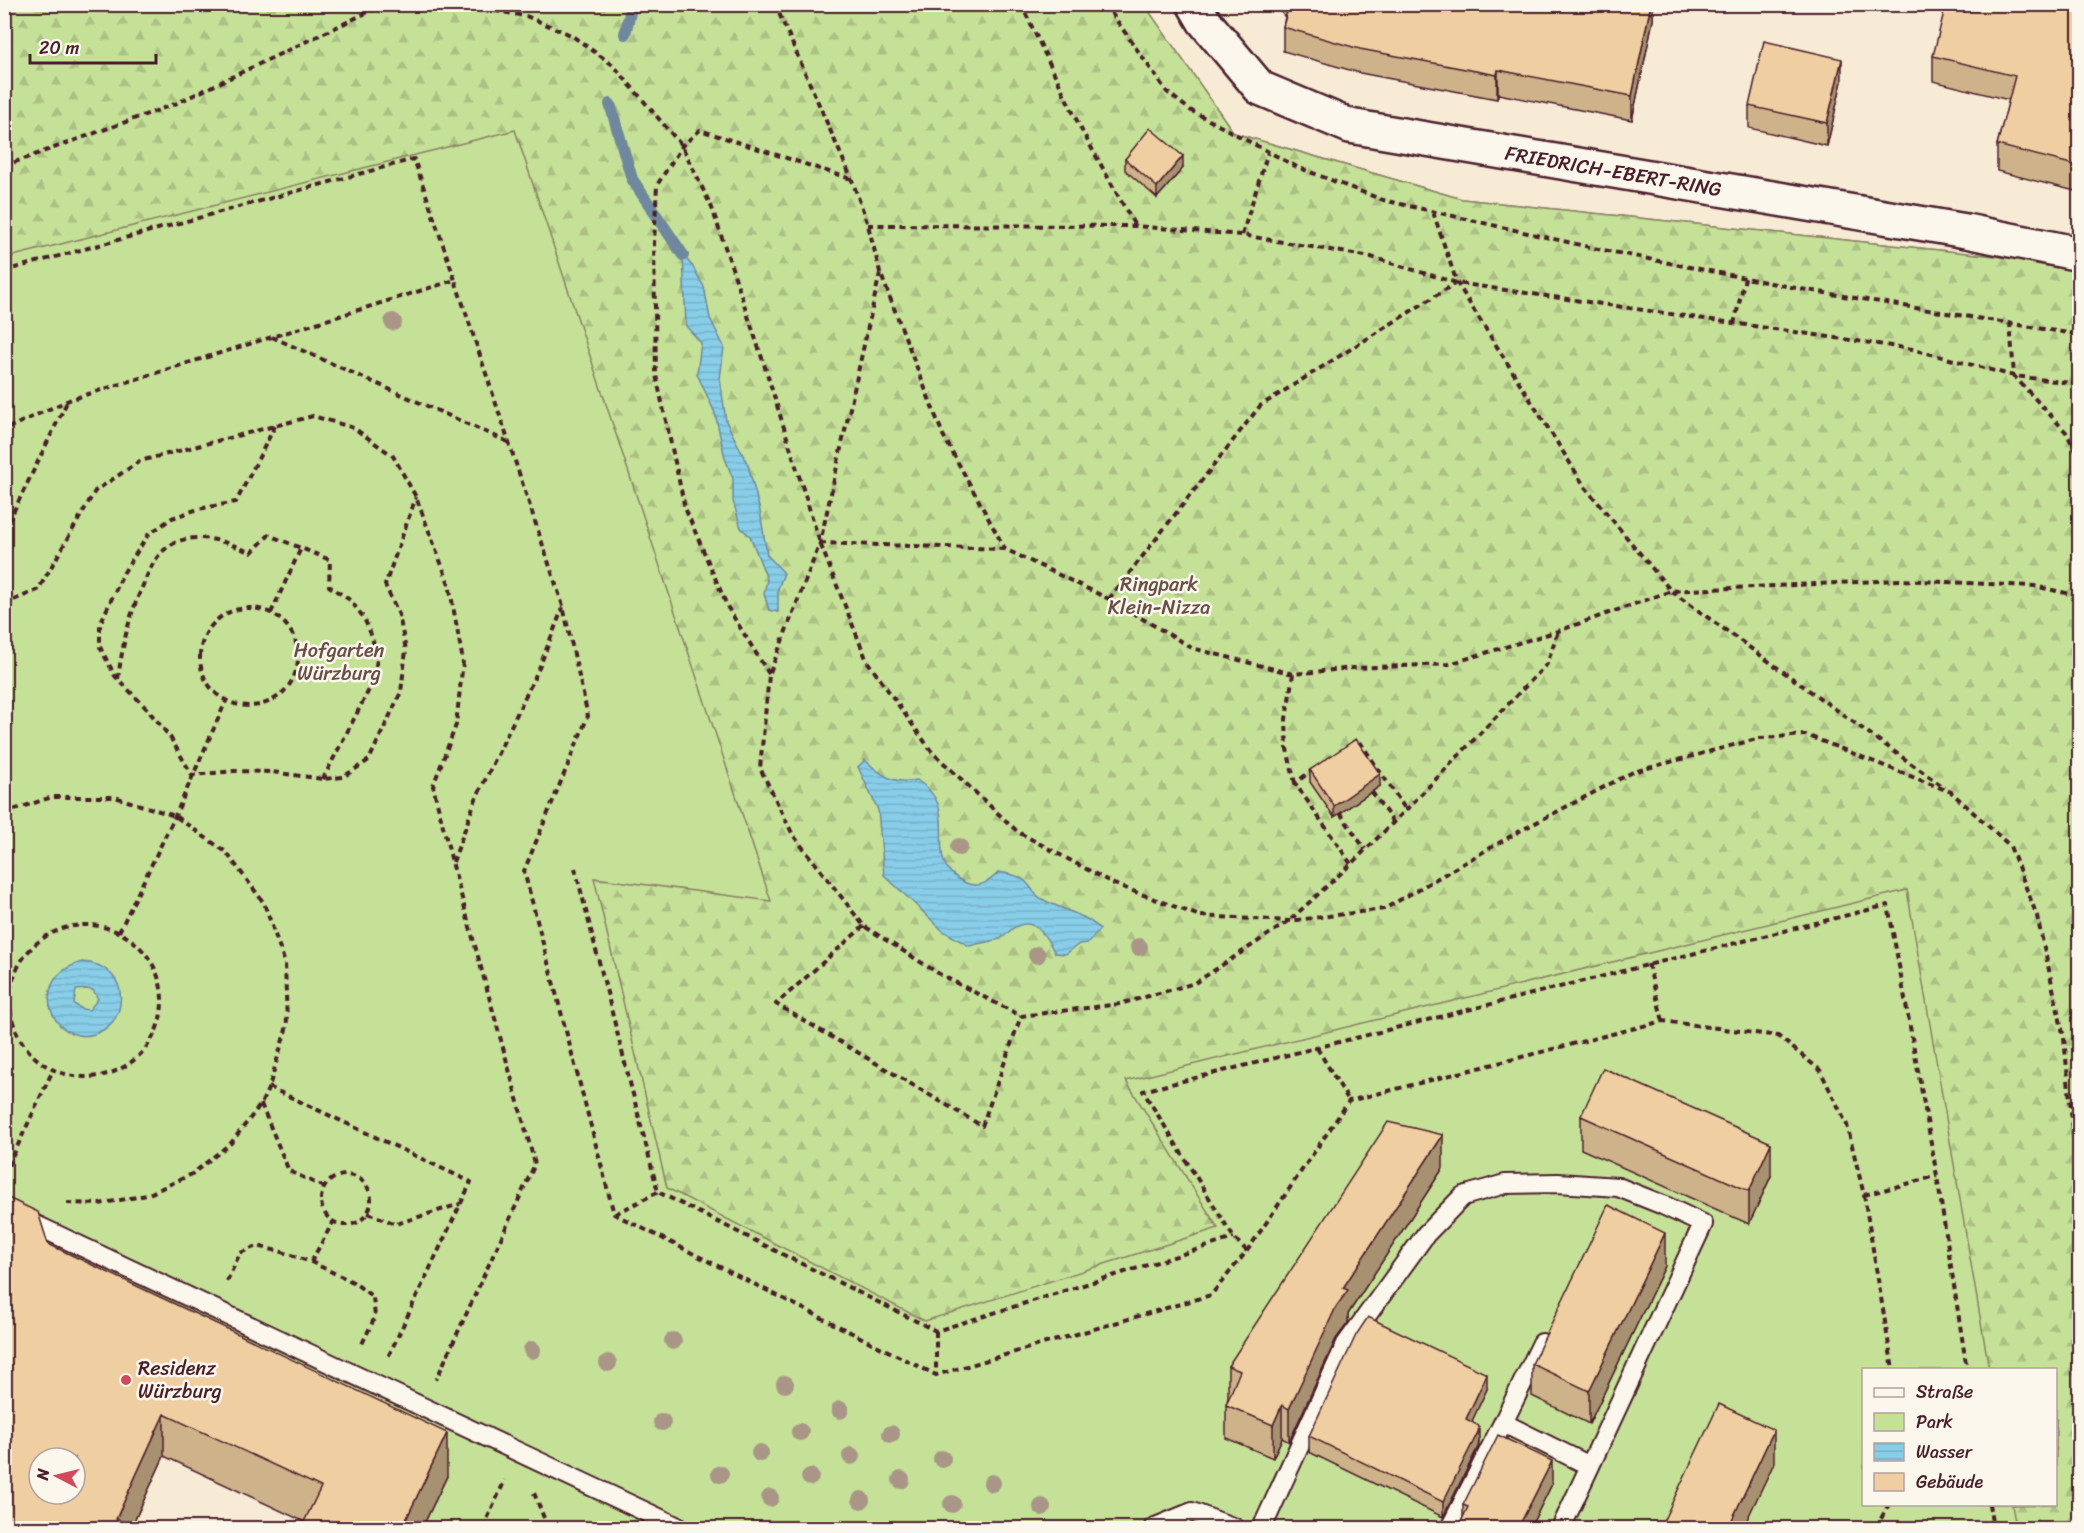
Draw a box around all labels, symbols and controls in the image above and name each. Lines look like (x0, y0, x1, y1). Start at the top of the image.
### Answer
scale bar (30, 27, 156, 65)
text: 20 m (39, 32, 79, 64)
street label: FRIEDRICH-EBERT-RING (1502, 136, 1724, 207)
park label: Ringpark Klein-Nizza (1108, 567, 1210, 625)
park label: Hofgarten Würzburg (294, 633, 385, 691)
place label: Residenz Würzburg (138, 1351, 222, 1409)
legend (1862, 1368, 2057, 1506)
marker: Residenz Würzburg (119, 1373, 133, 1387)
text: Straße (1916, 1376, 1973, 1408)
text: Park (1916, 1406, 1953, 1438)
text: Wasser (1916, 1436, 1974, 1468)
north arrow (27, 1446, 87, 1506)
text: N (27, 1466, 58, 1482)
text: Gebäude (1916, 1466, 1984, 1498)

